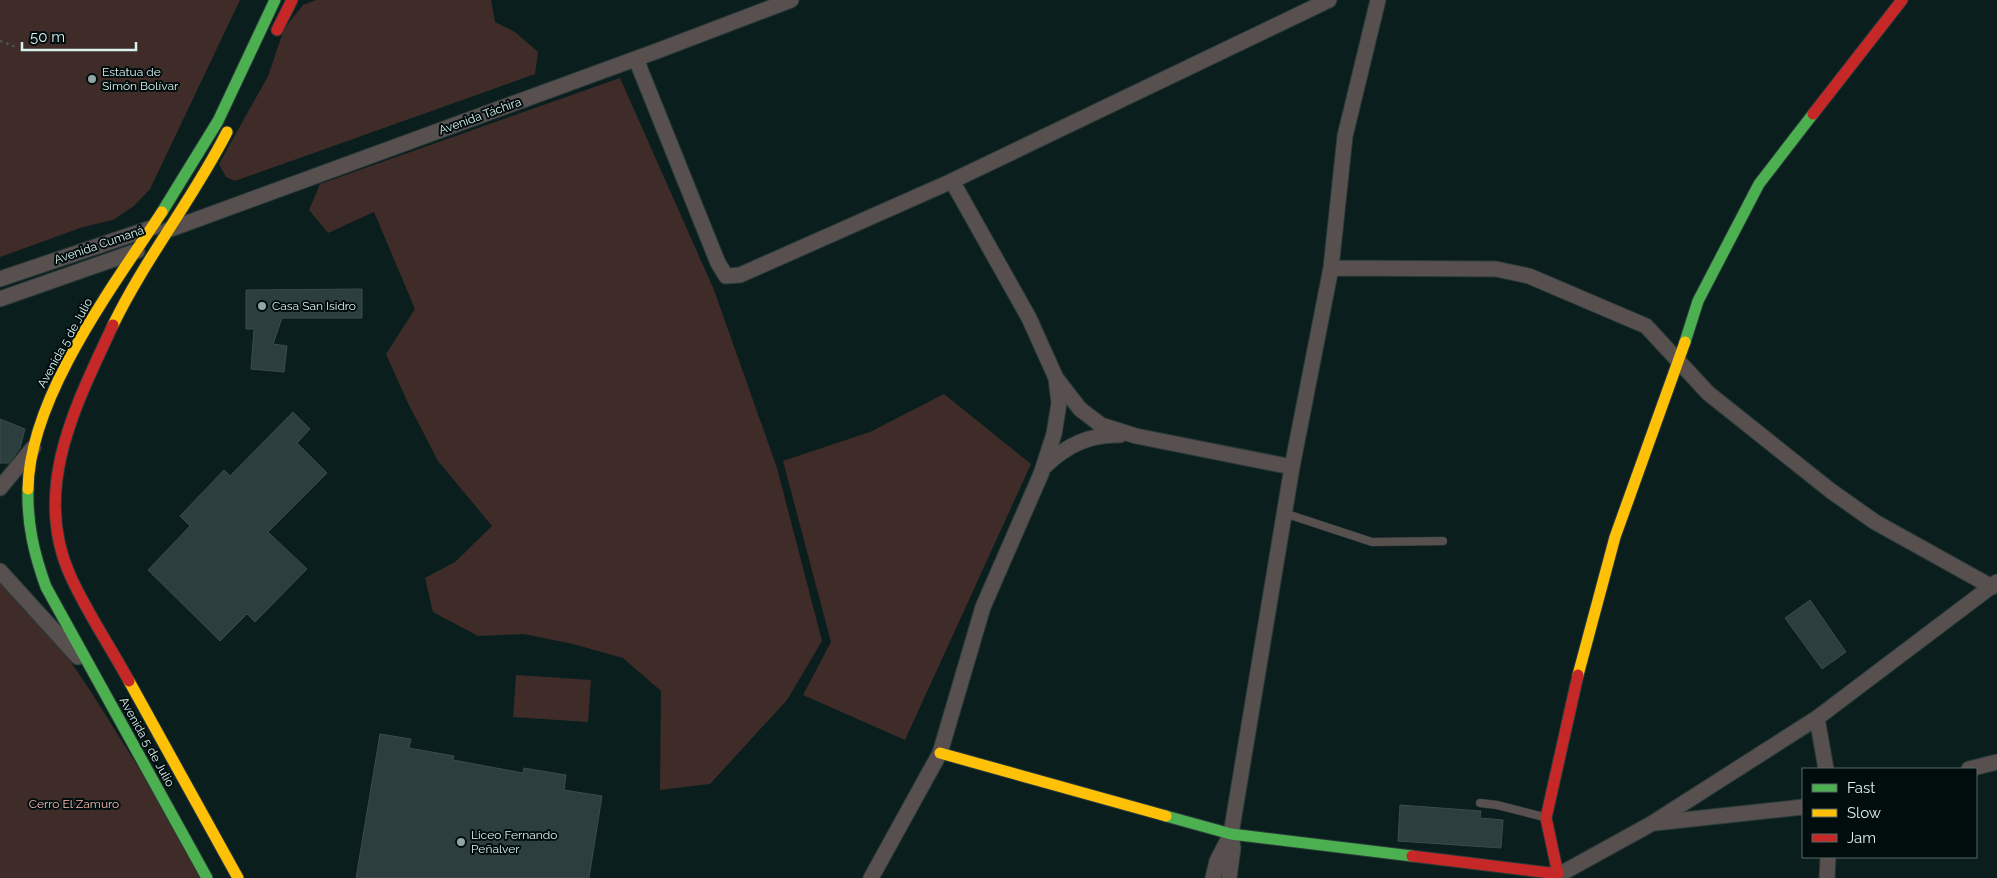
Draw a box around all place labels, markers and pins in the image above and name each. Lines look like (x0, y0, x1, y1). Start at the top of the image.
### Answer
place label: Estatua de Simón Bolívar (102, 65, 179, 93)
marker: Estatua de Simón Bolívar (86, 73, 98, 85)
place label: Casa San Isidro (272, 299, 356, 313)
marker: Casa San Isidro (256, 300, 268, 312)
place label: Liceo Fernando Peñalver (471, 828, 557, 856)
marker: Liceo Fernando Peñalver (455, 836, 467, 848)

